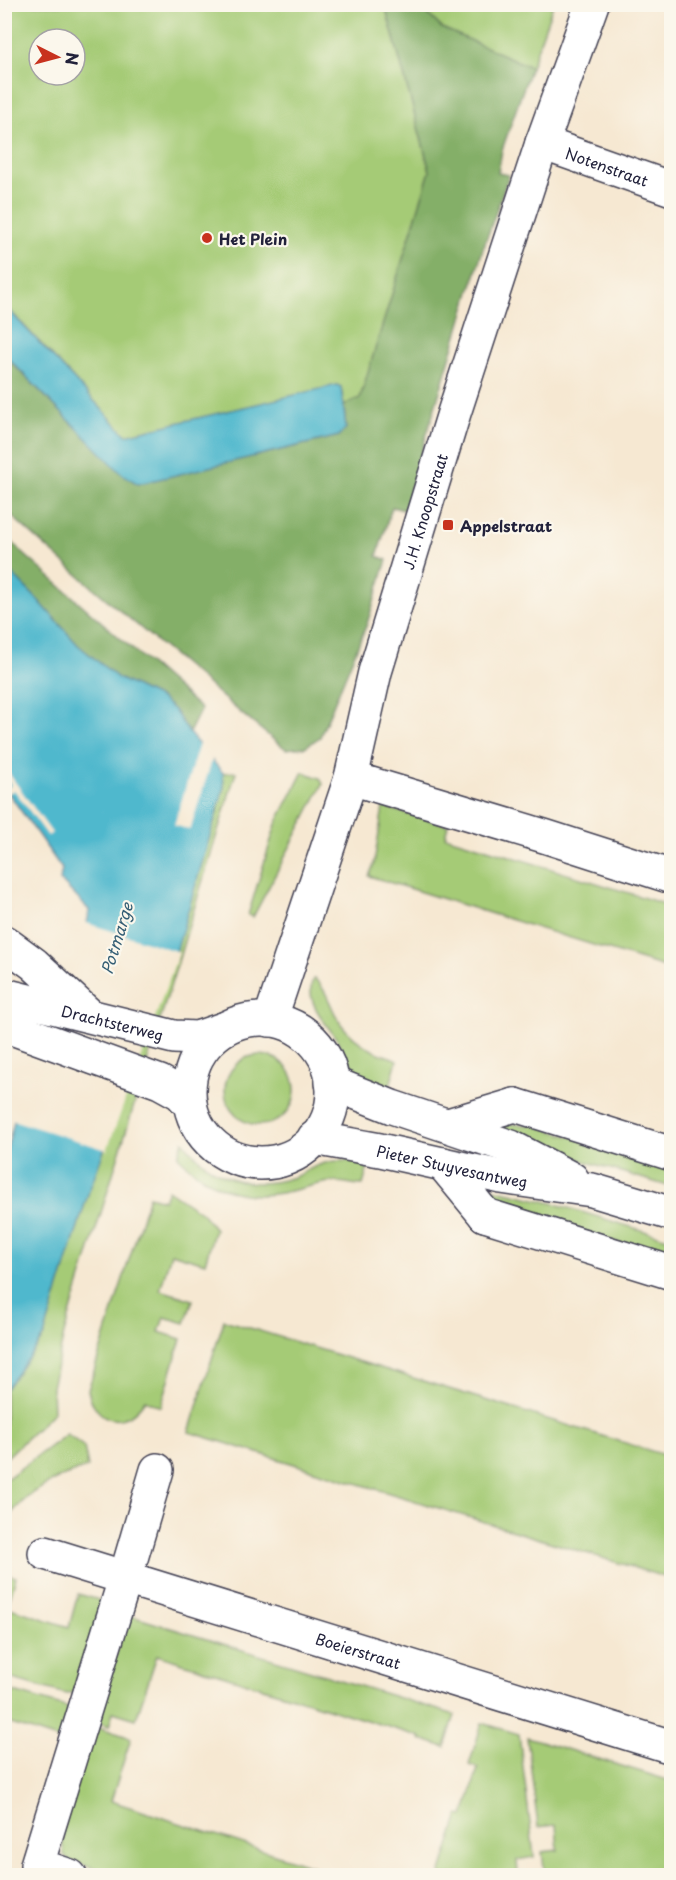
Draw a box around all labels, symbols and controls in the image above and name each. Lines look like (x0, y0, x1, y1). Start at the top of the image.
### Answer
north arrow (27, 27, 87, 87)
text: N (60, 51, 86, 66)
street label: Notenstraat (562, 141, 652, 191)
place label: Het Plein (219, 227, 287, 250)
marker: Het Plein (200, 231, 214, 245)
street label: J.H. Knoopstraat (396, 450, 453, 572)
place label: Appelstraat (460, 514, 552, 537)
marker: Appelstraat (441, 518, 455, 532)
water label: Potmarge (94, 898, 139, 977)
street label: Drachtsterweg (59, 998, 166, 1046)
street label: Pieter Stuyvesantweg (375, 1138, 529, 1192)
street label: Boeierstraat (313, 1626, 404, 1674)

